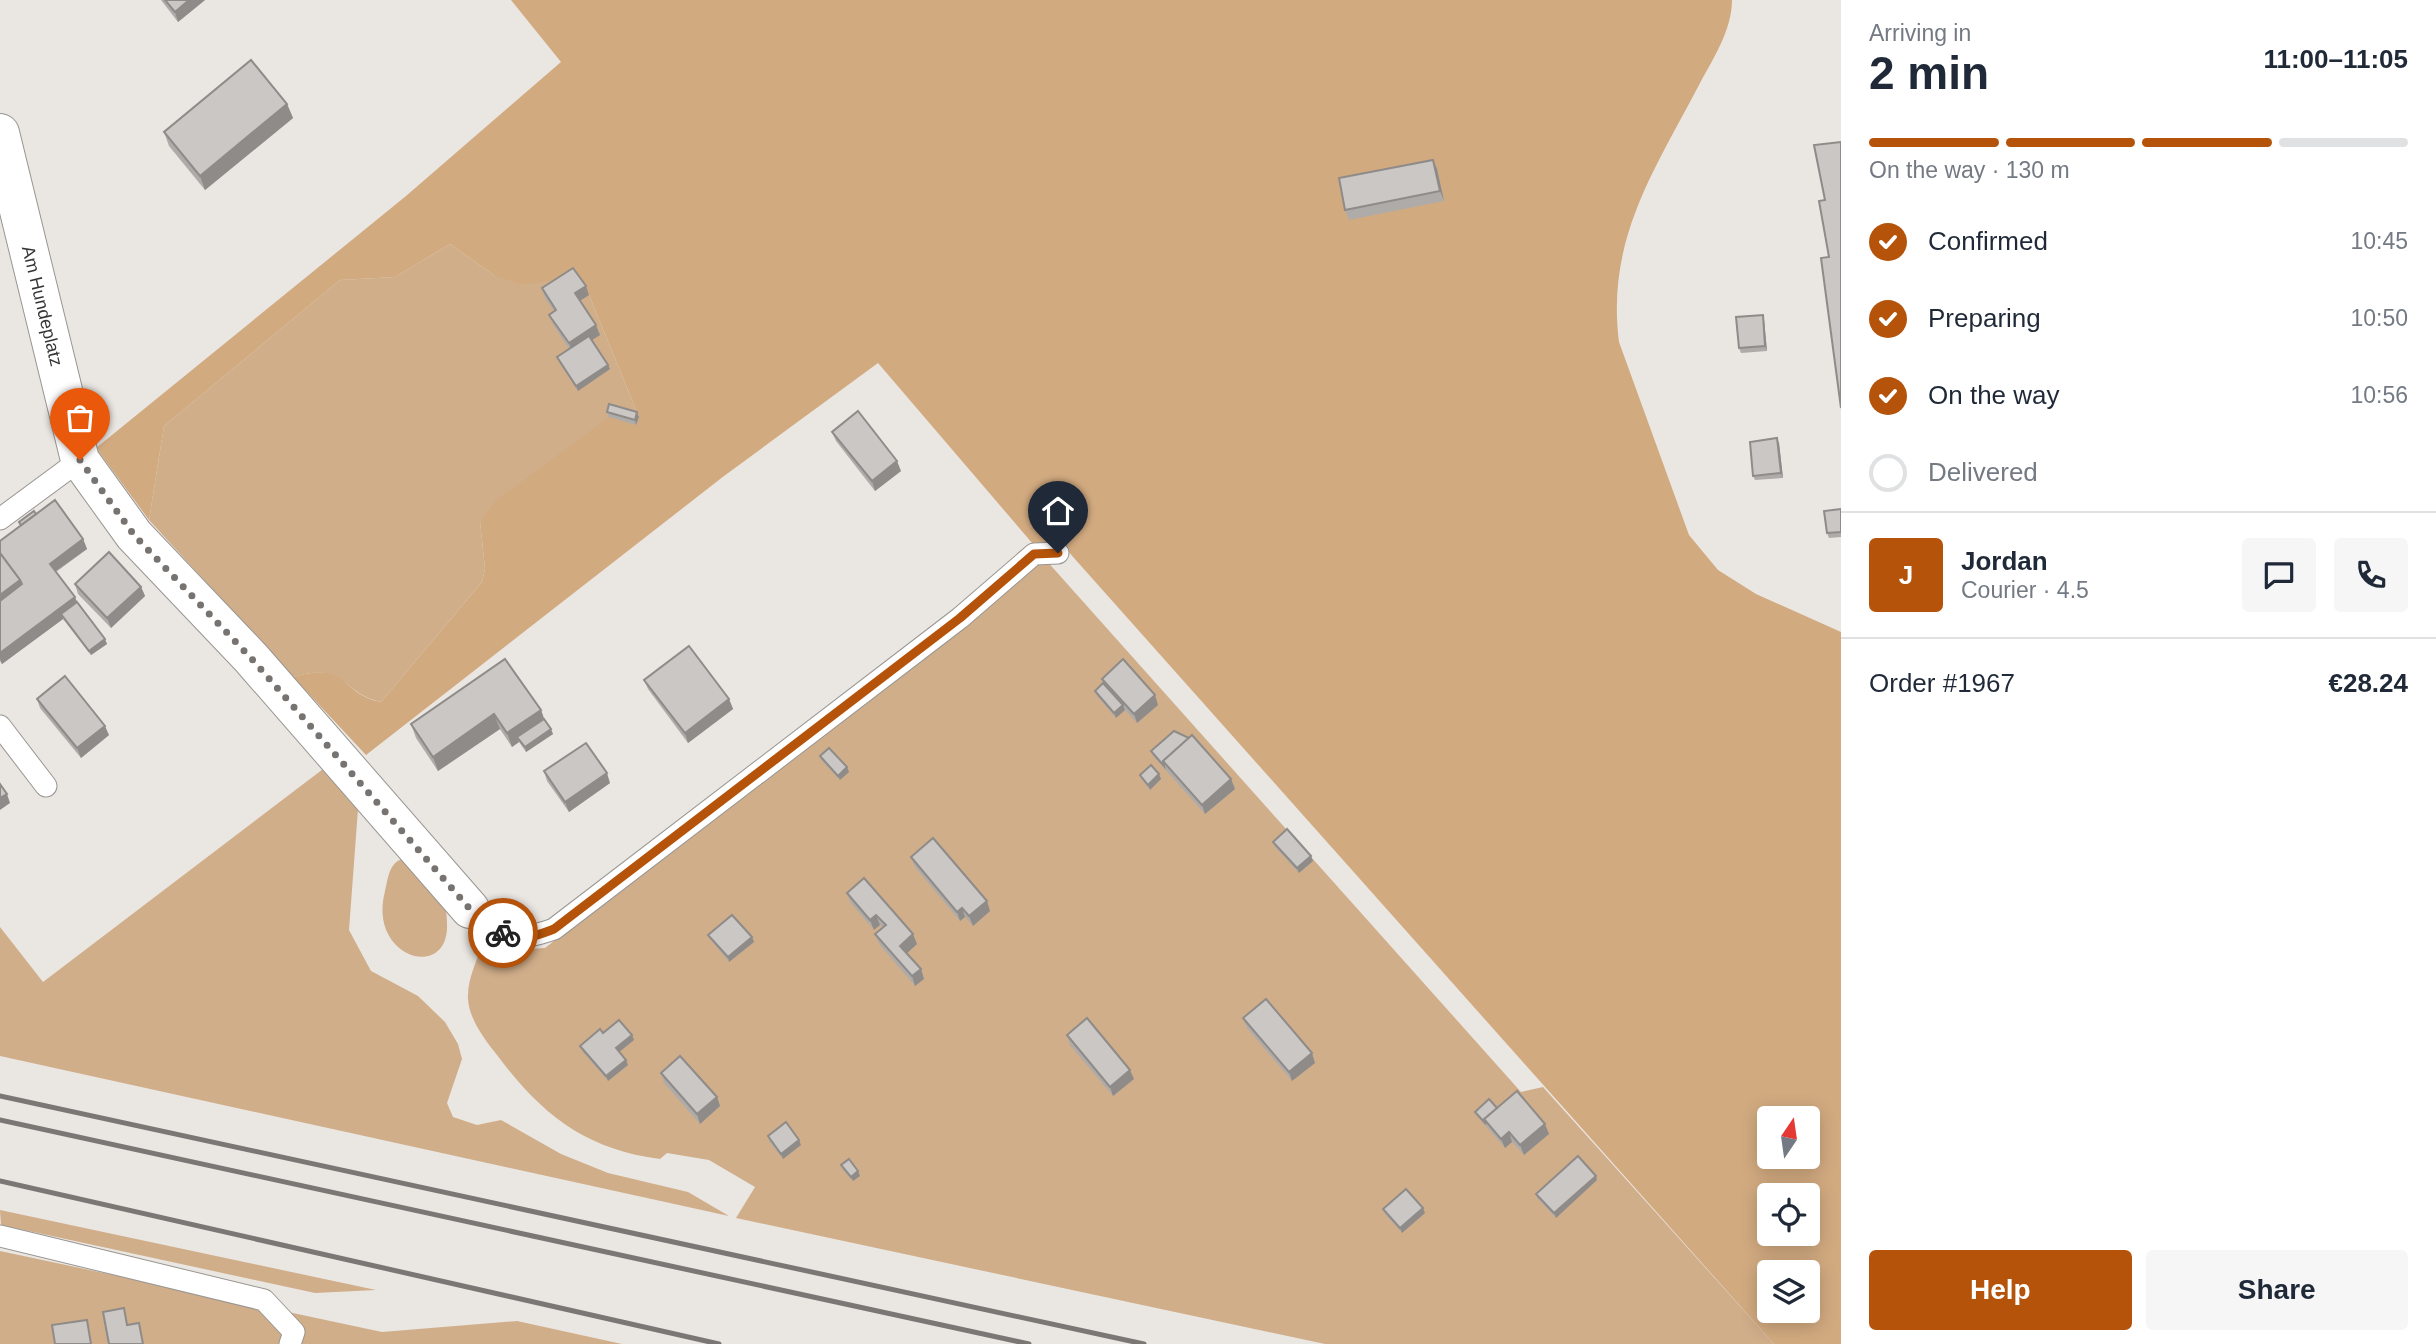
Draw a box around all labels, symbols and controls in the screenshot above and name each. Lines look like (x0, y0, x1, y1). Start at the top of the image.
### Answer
text: Arriving in (1869, 20, 1971, 46)
text: 11:00–11:05 (2263, 44, 2408, 74)
text: 2 min (1869, 47, 1989, 99)
text: On the way · 130 m (1869, 157, 2070, 183)
icon: check (1869, 223, 1907, 261)
text: Confirmed (1928, 226, 2048, 256)
text: 10:45 (2350, 228, 2408, 254)
street label: Am Hundeplatz (18, 244, 67, 368)
icon: check (1869, 300, 1907, 338)
text: Preparing (1928, 303, 2041, 333)
text: 10:50 (2350, 305, 2408, 331)
icon: check (1869, 377, 1907, 415)
text: On the way (1928, 380, 2060, 410)
text: 10:56 (2350, 382, 2408, 408)
pin (50, 388, 110, 460)
icon: bag (61, 399, 99, 437)
text: Delivered (1928, 457, 2038, 487)
pin (1028, 481, 1088, 553)
icon: home (1039, 492, 1077, 530)
button: chat (2242, 538, 2316, 612)
button: phone (2334, 538, 2408, 612)
text: Jordan (1961, 546, 2048, 576)
text: J (1899, 560, 1913, 590)
text: Courier · 4.5 (1961, 577, 2089, 603)
text: Order #1967 (1869, 668, 2015, 698)
text: €28.24 (2328, 668, 2408, 698)
courier (468, 898, 538, 968)
icon: bike (484, 914, 522, 952)
north arrow (1757, 1106, 1820, 1169)
map controls (1757, 1106, 1820, 1323)
button: locate (1757, 1183, 1820, 1246)
button: Help (1869, 1250, 2132, 1330)
button: Share (2146, 1250, 2408, 1330)
button: layers (1757, 1260, 1820, 1323)

